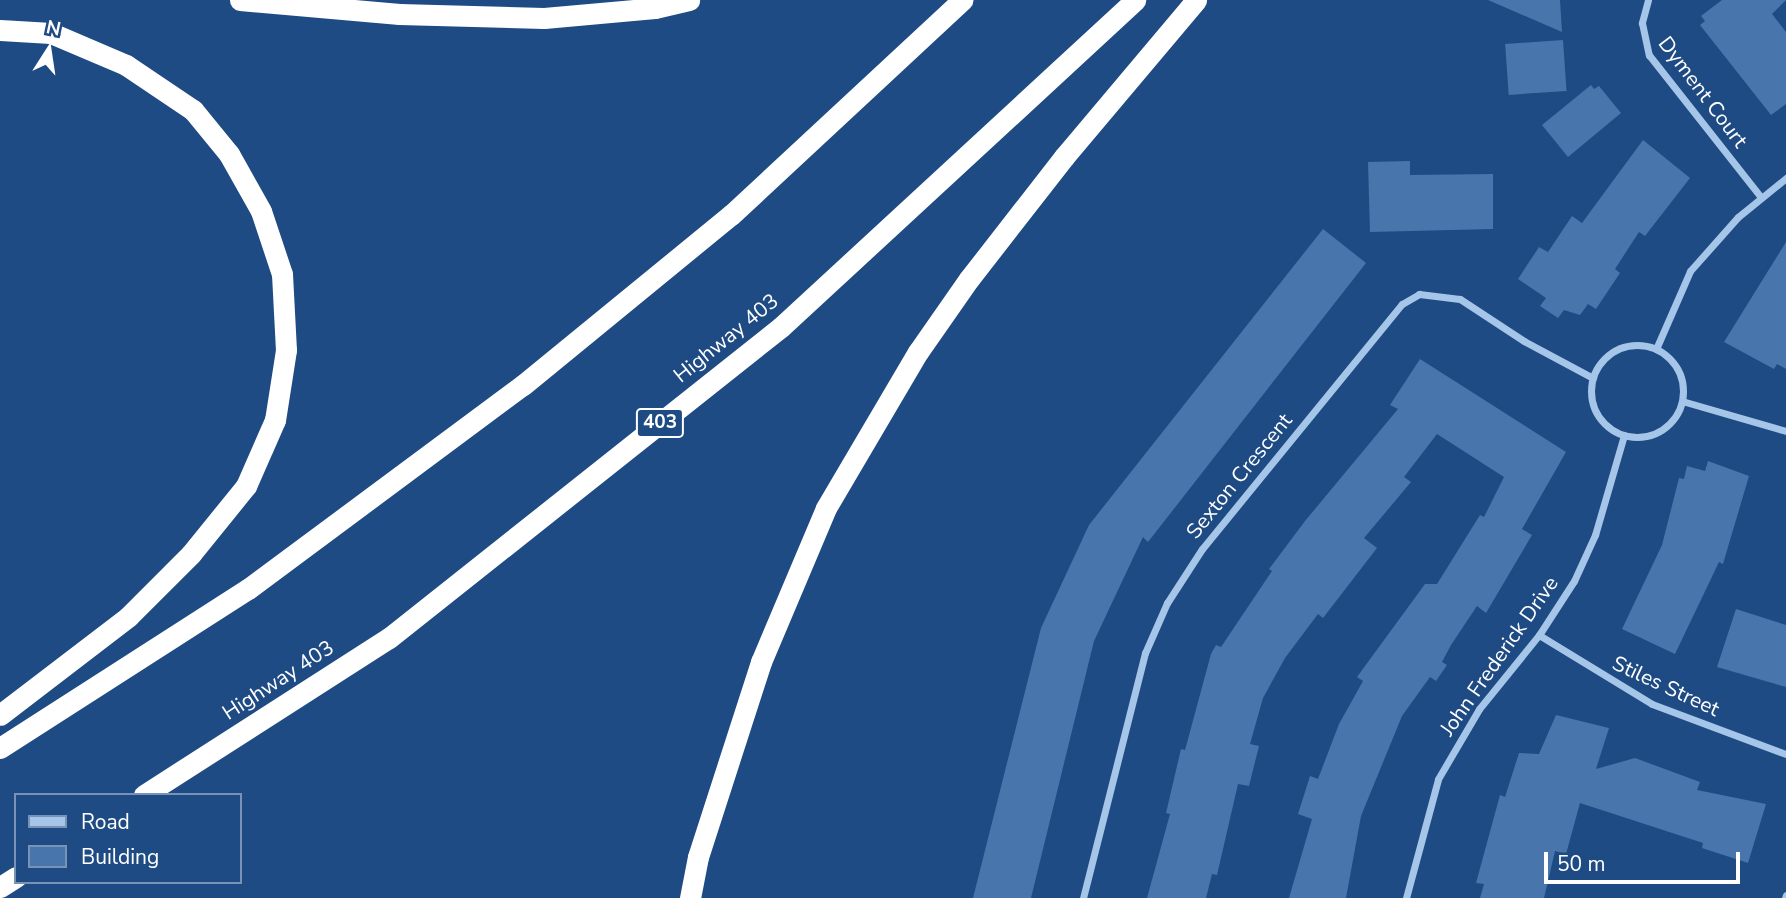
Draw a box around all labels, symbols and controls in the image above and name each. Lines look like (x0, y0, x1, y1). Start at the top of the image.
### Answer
north arrow (14, 14, 84, 84)
text: N (44, 14, 63, 43)
street label: Dyment Court (1653, 32, 1753, 152)
street label: Highway 403 (669, 288, 783, 388)
road number: 403 (636, 408, 684, 438)
street label: Sexton Crescent (1181, 408, 1297, 544)
street label: John Frederick Drive (1435, 571, 1563, 741)
street label: Highway 403 (218, 635, 338, 725)
street label: Stiles Street (1608, 650, 1724, 722)
legend (14, 793, 242, 884)
text: Road (81, 808, 130, 836)
scale bar (1548, 838, 1744, 882)
text: Building (81, 843, 159, 871)
text: 50 m (1557, 850, 1606, 878)

